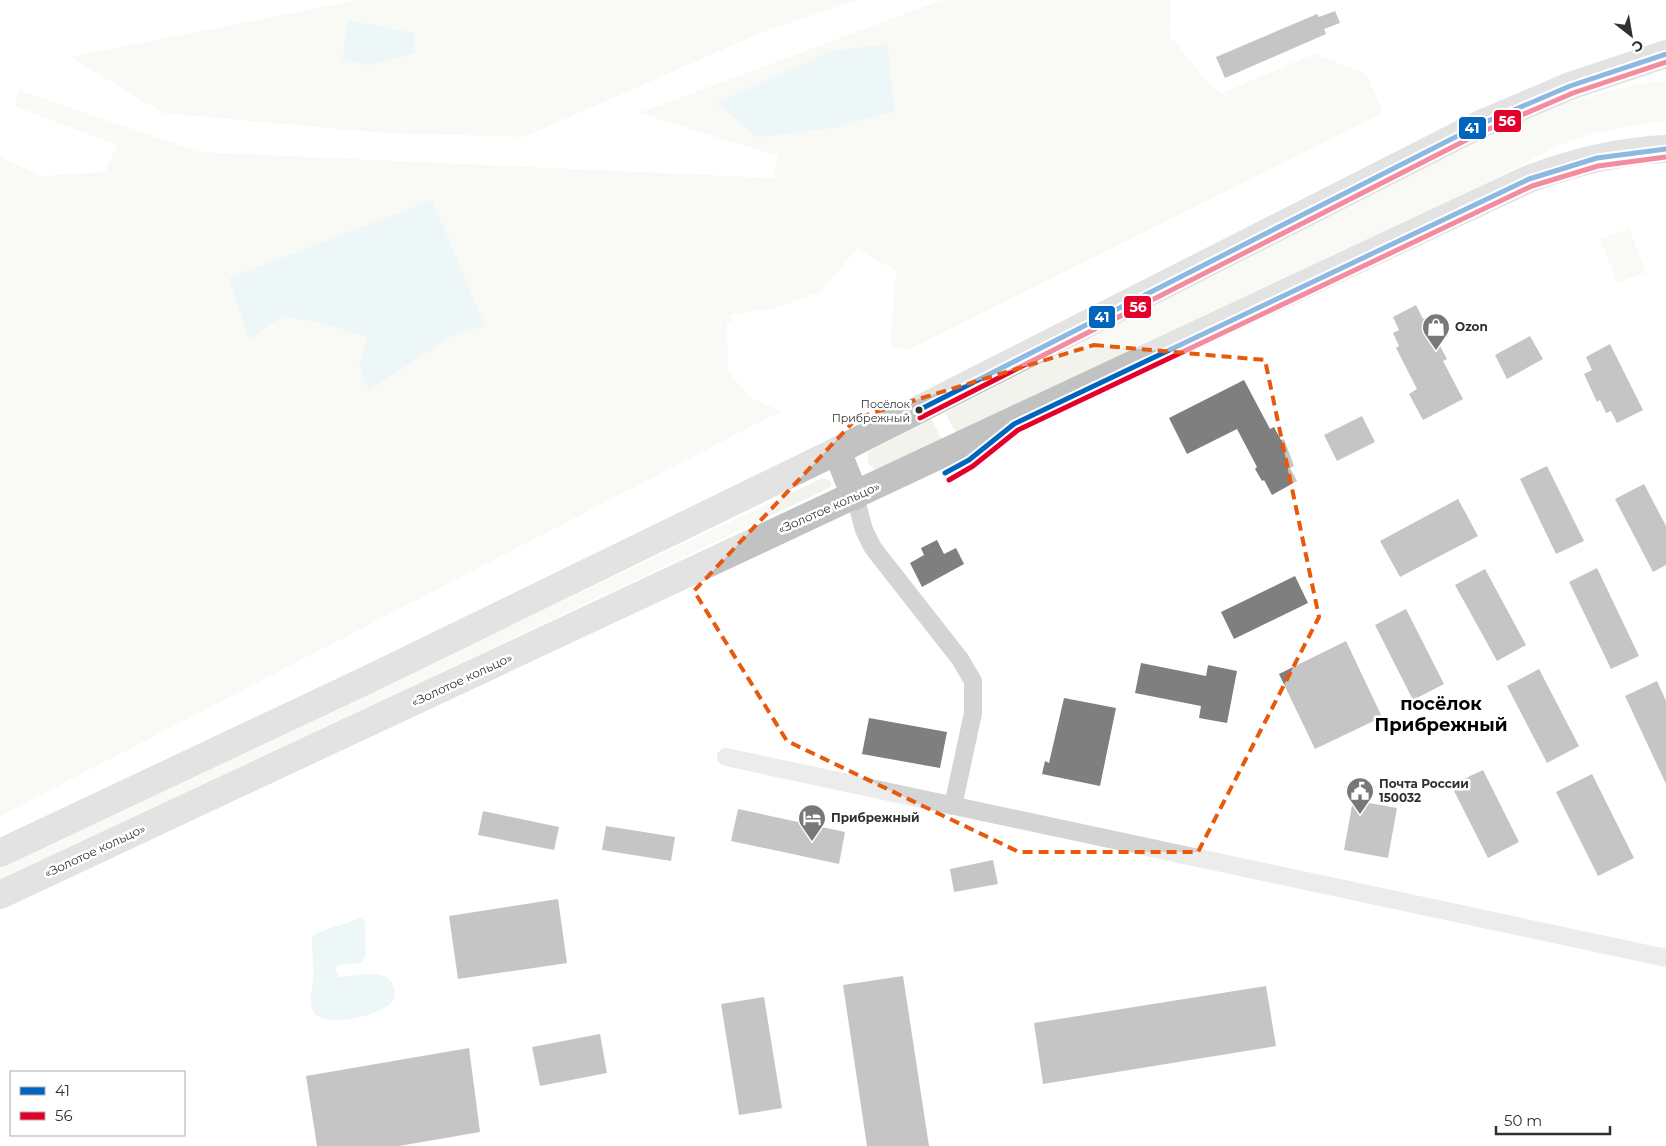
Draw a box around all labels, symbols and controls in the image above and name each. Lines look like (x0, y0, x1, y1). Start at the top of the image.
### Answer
north arrow (1606, 10, 1656, 60)
text: С (1629, 36, 1647, 56)
line badge: 56 (1493, 109, 1522, 133)
text: 56 (1498, 112, 1516, 130)
line badge: 41 (1458, 116, 1487, 140)
text: 41 (1465, 119, 1479, 137)
line badge: 56 (1123, 295, 1152, 319)
text: 56 (1129, 298, 1147, 316)
line badge: 41 (1088, 305, 1116, 329)
text: 41 (1095, 308, 1109, 326)
shop icon: Ozon (1421, 312, 1451, 351)
place label: Ozon (1455, 319, 1488, 334)
place label: Посёлок Прибрежный (832, 397, 911, 425)
marker: Посёлок Прибрежный (914, 405, 924, 415)
street label: «Золотое кольцо» (776, 478, 882, 537)
street label: «Золотое кольцо» (409, 649, 515, 710)
district label: посёлок Прибрежный (1375, 693, 1507, 736)
public building icon: Почта России 150032 (1345, 776, 1375, 815)
place label: Почта России 150032 (1379, 776, 1469, 805)
hotel icon: Прибрежный (797, 803, 827, 842)
place label: Прибрежный (831, 810, 920, 825)
street label: «Золотое кольцо» (42, 820, 148, 881)
legend (10, 1071, 185, 1136)
text: 41 (55, 1081, 70, 1100)
scale bar (1496, 1104, 1610, 1136)
text: 56 (55, 1106, 73, 1125)
text: 50 m (1504, 1111, 1542, 1130)

